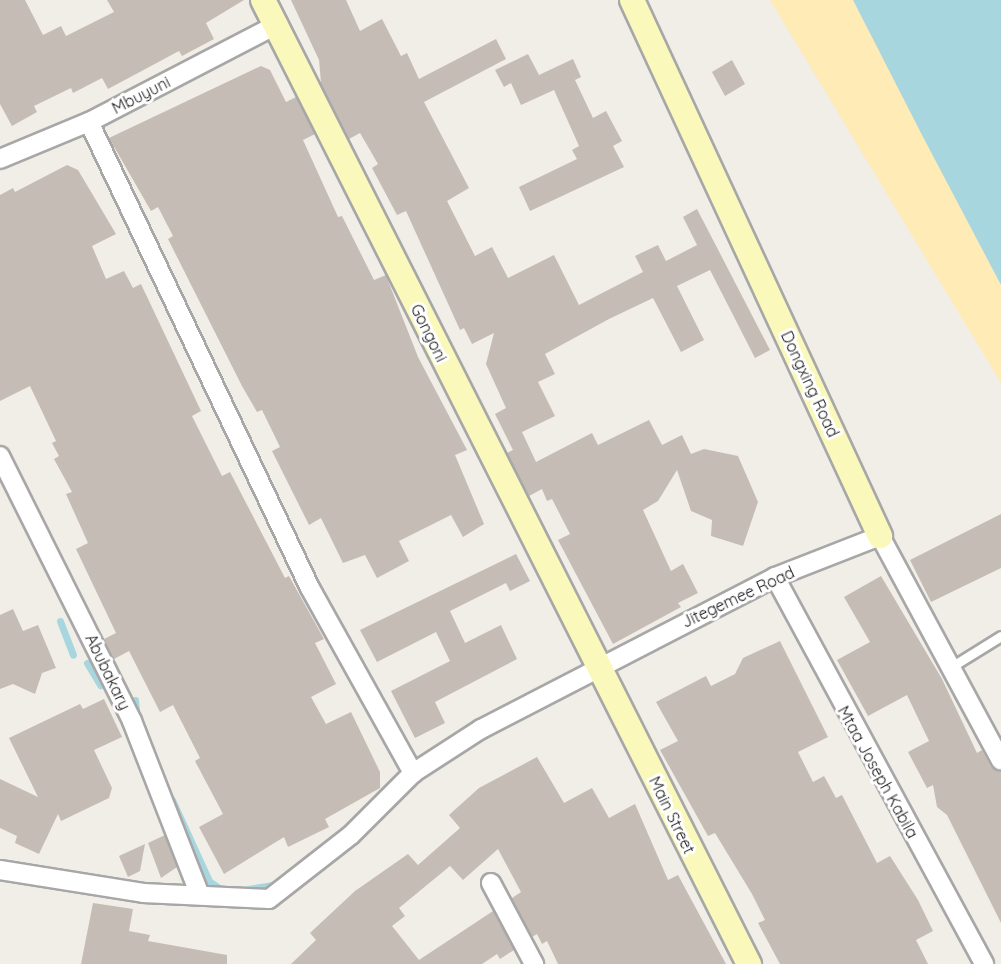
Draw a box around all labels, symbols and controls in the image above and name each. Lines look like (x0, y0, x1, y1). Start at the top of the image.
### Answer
street label: Mbuyuni (109, 72, 173, 118)
street label: Gongoni (407, 301, 451, 365)
street label: Dongxing Road (777, 328, 843, 440)
street label: Jitegemee Road (679, 562, 797, 632)
street label: Abubakary (81, 631, 135, 713)
street label: Mtaa Joseph Kabila (834, 703, 922, 841)
street label: Main Street (645, 773, 699, 857)

